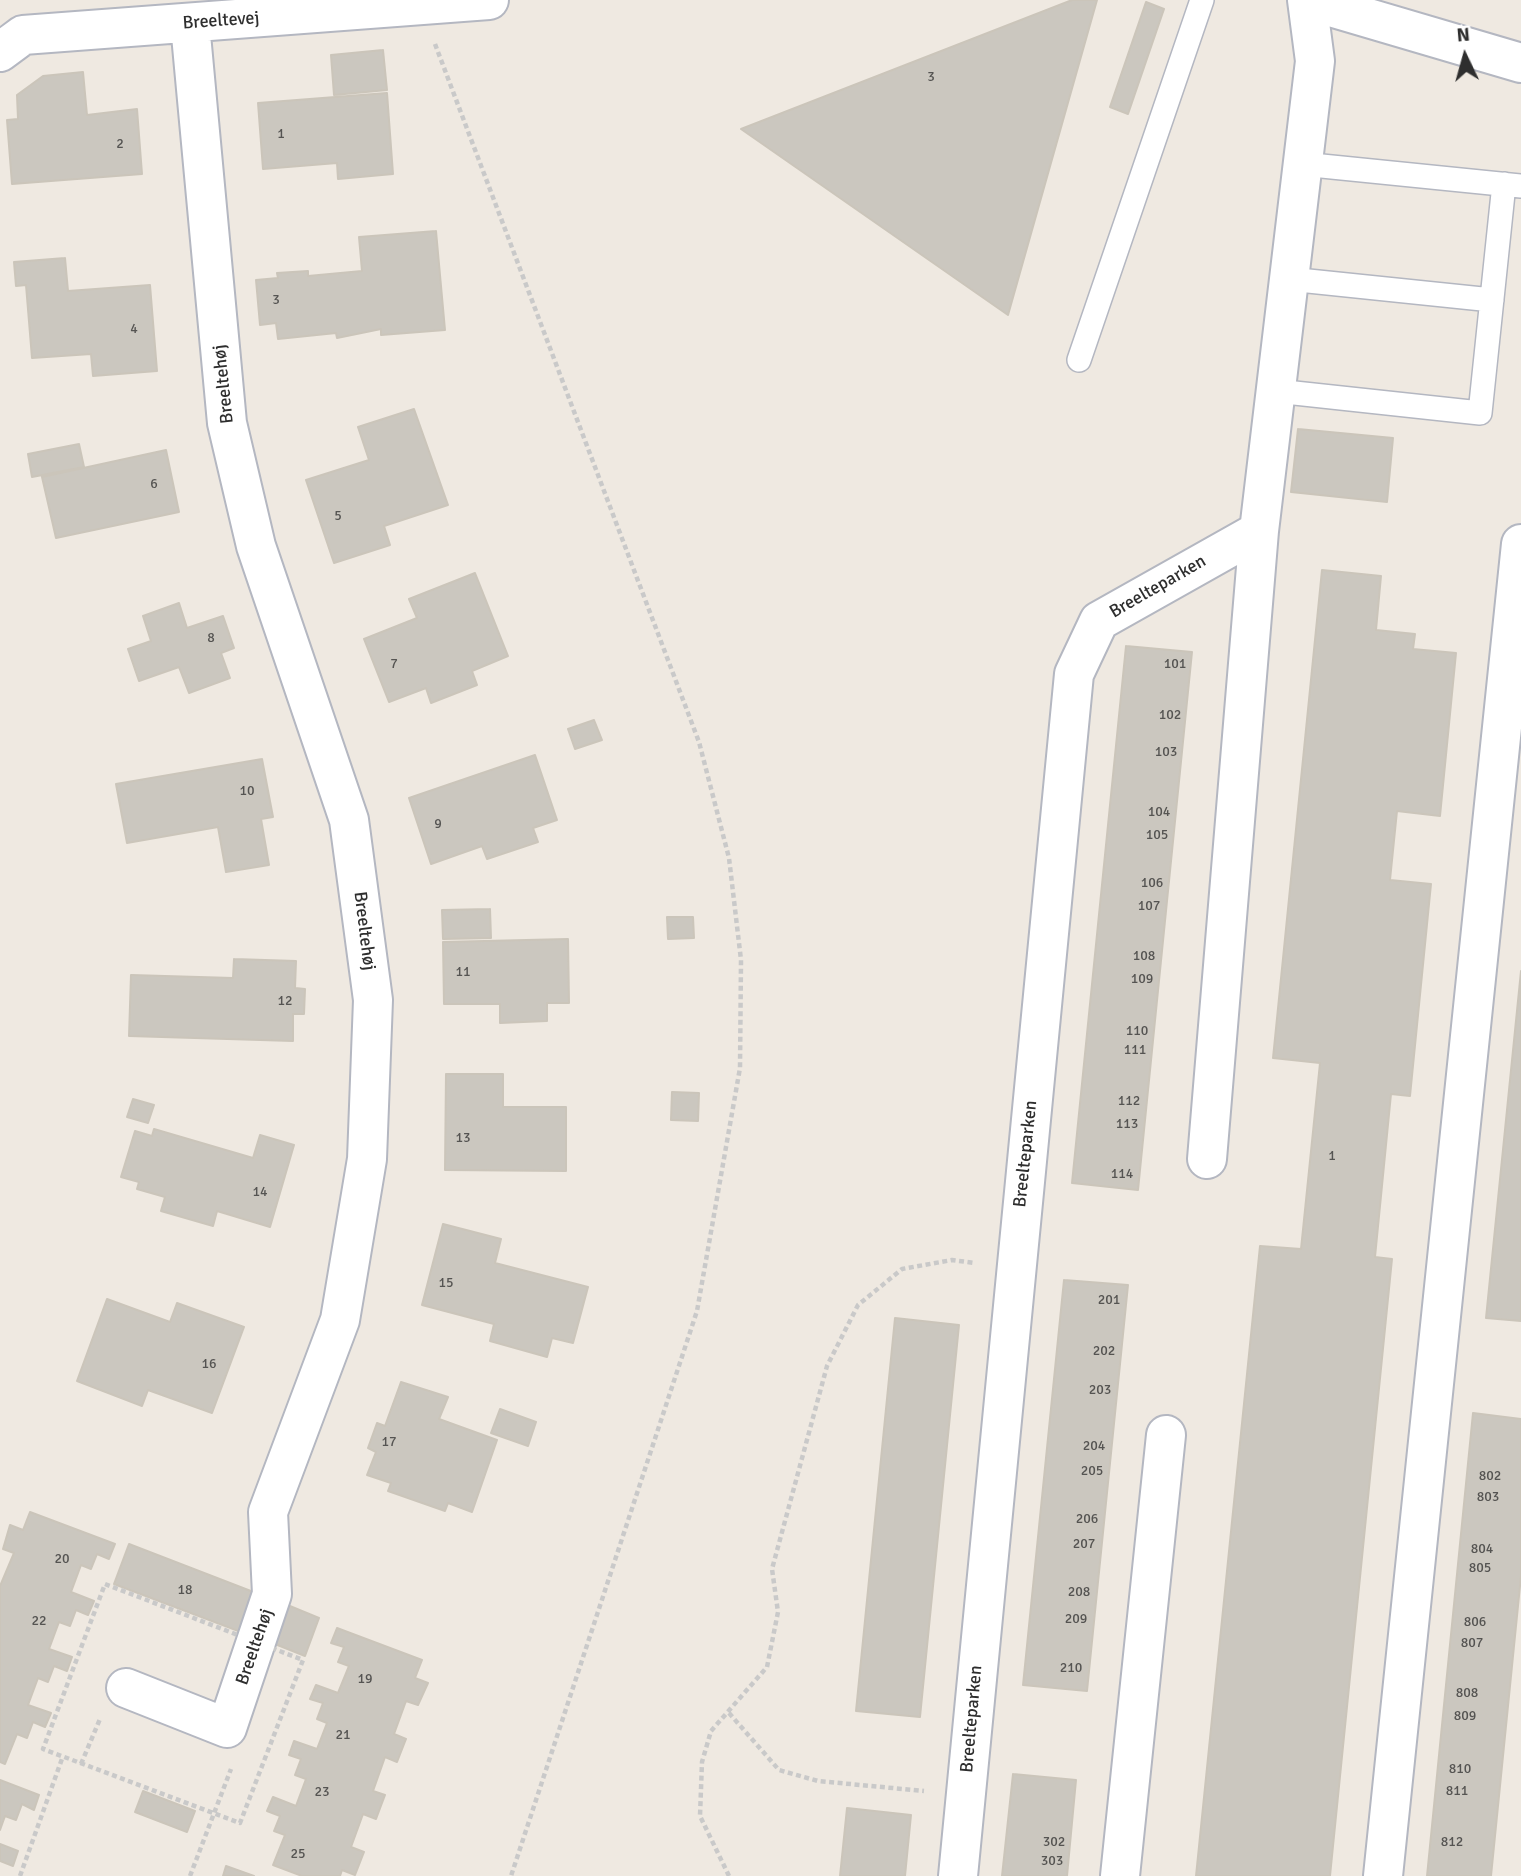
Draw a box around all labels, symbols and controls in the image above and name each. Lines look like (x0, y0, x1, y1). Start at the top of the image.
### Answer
street label: Breeltevej (182, 8, 260, 34)
north arrow (1430, 21, 1500, 91)
text: N (1456, 23, 1471, 48)
house number: 3 (927, 69, 935, 85)
house number: 1 (277, 126, 285, 142)
house number: 2 (116, 136, 124, 152)
house number: 3 (272, 292, 280, 308)
house number: 4 (130, 321, 138, 337)
street label: Breeltehøj (209, 343, 239, 425)
house number: 6 (150, 476, 158, 492)
house number: 5 (334, 508, 342, 524)
street label: Breelteparken (1106, 551, 1210, 623)
house number: 8 (207, 630, 215, 646)
house number: 7 (390, 656, 398, 672)
house number: 101 (1164, 656, 1186, 672)
house number: 102 (1159, 707, 1181, 723)
house number: 103 (1155, 744, 1177, 760)
house number: 10 (239, 783, 255, 799)
house number: 104 (1148, 804, 1170, 820)
house number: 9 (434, 816, 442, 832)
house number: 105 (1146, 827, 1168, 843)
house number: 106 (1141, 875, 1163, 891)
street label: Breeltehøj (348, 890, 380, 972)
house number: 107 (1138, 898, 1160, 914)
house number: 108 (1133, 948, 1155, 964)
house number: 11 (455, 964, 471, 980)
house number: 109 (1131, 971, 1153, 987)
house number: 12 (277, 993, 293, 1009)
house number: 110 (1126, 1023, 1148, 1039)
house number: 111 (1124, 1042, 1146, 1058)
house number: 112 (1118, 1093, 1140, 1109)
street label: Breelteparken (1010, 1099, 1042, 1209)
house number: 113 (1116, 1116, 1138, 1132)
house number: 13 (455, 1130, 471, 1146)
house number: 1 (1328, 1148, 1336, 1164)
house number: 114 (1111, 1166, 1133, 1182)
house number: 14 (252, 1184, 268, 1200)
house number: 15 (438, 1275, 454, 1291)
house number: 201 (1098, 1292, 1120, 1308)
house number: 202 (1093, 1343, 1115, 1359)
house number: 16 (201, 1356, 217, 1372)
house number: 203 (1089, 1382, 1111, 1398)
house number: 17 (381, 1434, 397, 1450)
house number: 204 (1083, 1438, 1105, 1454)
house number: 205 (1081, 1463, 1103, 1479)
house number: 802 (1479, 1468, 1501, 1484)
house number: 803 (1477, 1489, 1499, 1505)
house number: 206 (1076, 1511, 1098, 1527)
house number: 207 (1073, 1536, 1095, 1552)
house number: 804 (1471, 1541, 1493, 1557)
house number: 20 (54, 1551, 70, 1567)
house number: 805 (1469, 1560, 1491, 1576)
house number: 18 (177, 1582, 193, 1598)
house number: 208 (1068, 1584, 1090, 1600)
street label: Breeltehøj (232, 1606, 278, 1688)
house number: 209 (1065, 1611, 1087, 1627)
house number: 22 (31, 1613, 47, 1629)
house number: 806 (1464, 1614, 1486, 1630)
house number: 807 (1461, 1635, 1483, 1651)
house number: 210 (1060, 1660, 1082, 1676)
street label: Breelteparken (957, 1664, 987, 1774)
house number: 19 (357, 1671, 373, 1687)
house number: 808 (1456, 1685, 1478, 1701)
house number: 809 (1454, 1708, 1476, 1724)
house number: 21 (335, 1727, 351, 1743)
house number: 810 (1449, 1761, 1471, 1777)
house number: 811 (1446, 1783, 1468, 1799)
house number: 23 (314, 1784, 330, 1800)
house number: 302 (1043, 1834, 1065, 1850)
house number: 812 (1441, 1834, 1463, 1850)
house number: 25 (290, 1846, 306, 1862)
house number: 303 (1041, 1853, 1063, 1869)

